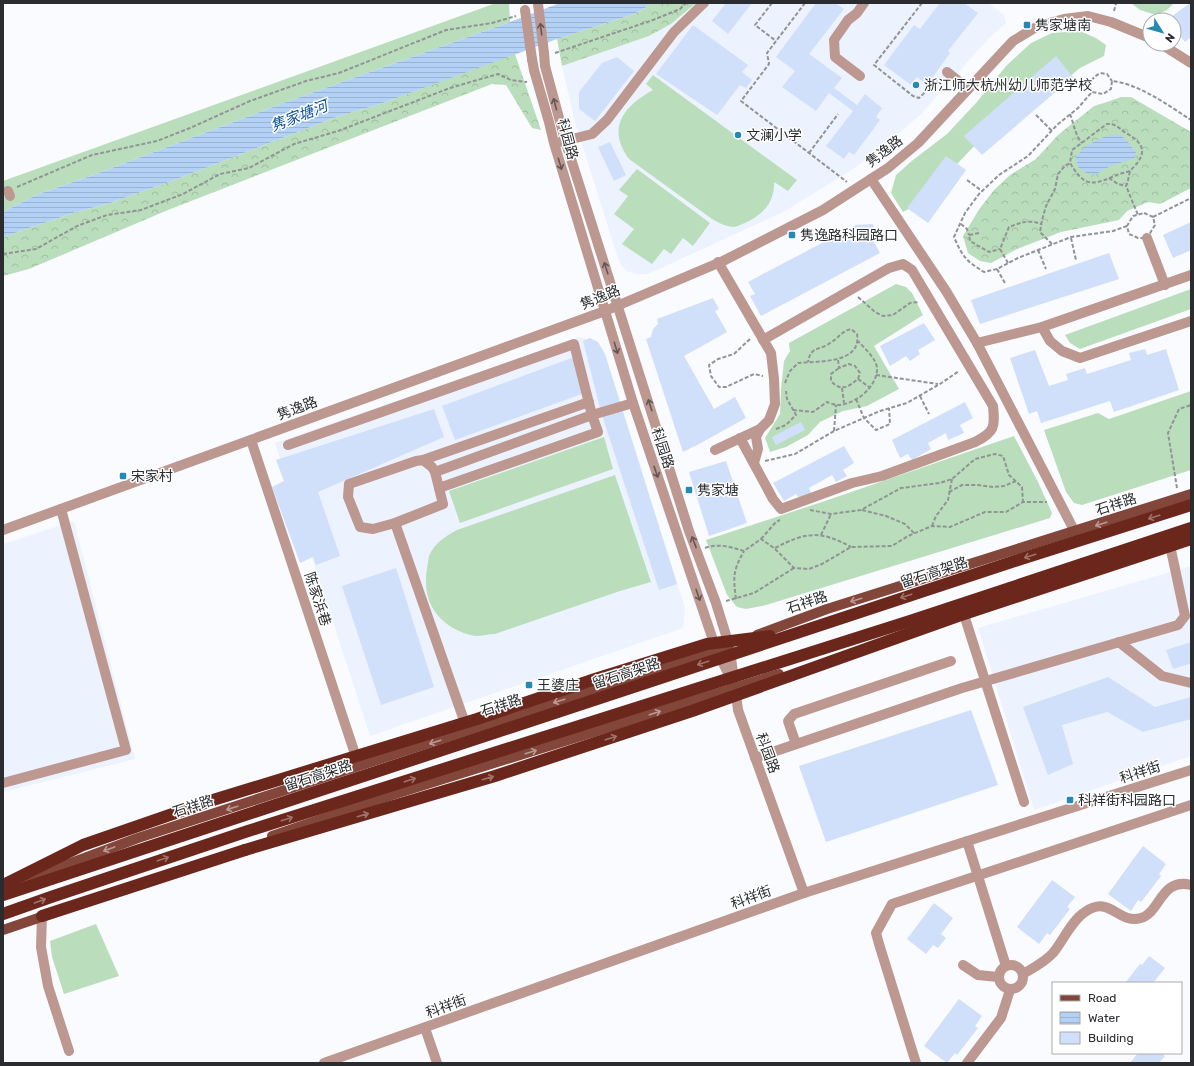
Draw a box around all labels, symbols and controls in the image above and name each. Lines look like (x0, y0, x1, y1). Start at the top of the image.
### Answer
north arrow (1142, 12, 1182, 52)
place label: 隽家塘南 (1035, 17, 1091, 34)
marker: 隽家塘南 (1022, 20, 1032, 30)
one-way arrow (537, 22, 545, 35)
text: N (1162, 31, 1177, 45)
place label: 浙江师大杭州幼儿师范学校 (924, 77, 1092, 94)
marker: 浙江师大杭州幼儿师范学校 (911, 80, 921, 90)
water label: 隽家塘河 (268, 96, 333, 135)
one-way arrow (551, 98, 558, 111)
street label: 科园路 (554, 117, 581, 162)
place label: 文澜小学 (746, 127, 802, 144)
marker: 文澜小学 (733, 130, 743, 140)
street label: 隽逸路 (862, 132, 906, 171)
one-way arrow (557, 157, 564, 170)
place label: 隽逸路科园路口 (800, 227, 898, 244)
marker: 隽逸路科园路口 (787, 230, 797, 240)
one-way arrow (602, 262, 609, 275)
street label: 隽逸路 (578, 282, 623, 313)
one-way arrow (613, 342, 620, 355)
street label: 隽逸路 (275, 393, 320, 424)
one-way arrow (646, 398, 653, 411)
street label: 科园路 (648, 426, 677, 471)
one-way arrow (653, 465, 660, 478)
place label: 宋家村 (131, 468, 173, 485)
marker: 宋家村 (118, 471, 128, 481)
place label: 隽家塘 (697, 482, 739, 499)
marker: 隽家塘 (684, 485, 694, 495)
street label: 石祥路 (1094, 490, 1139, 519)
one-way arrow (1147, 514, 1160, 521)
one-way arrow (1095, 520, 1107, 528)
one-way arrow (689, 536, 697, 548)
one-way arrow (1024, 553, 1037, 560)
street label: 留石高架路 (898, 554, 970, 591)
street label: 陈家浜巷 (301, 570, 334, 628)
street label: 石祥路 (785, 588, 830, 617)
one-way arrow (694, 589, 702, 601)
one-way arrow (901, 593, 913, 601)
one-way arrow (850, 597, 863, 604)
street label: 留石高架路 (590, 655, 662, 692)
one-way arrow (697, 660, 709, 668)
place label: 王婆庄 (537, 677, 579, 694)
marker: 王婆庄 (524, 680, 534, 690)
street label: 石祥路 (479, 691, 524, 720)
one-way arrow (553, 697, 565, 705)
one-way arrow (648, 709, 661, 716)
street label: 科园路 (752, 731, 783, 776)
one-way arrow (605, 733, 617, 741)
one-way arrow (430, 738, 442, 746)
one-way arrow (524, 748, 537, 755)
street label: 留石高架路 (282, 757, 354, 794)
street label: 科祥街 (1118, 758, 1163, 787)
one-way arrow (481, 774, 494, 782)
one-way arrow (404, 776, 417, 783)
street label: 石祥路 (171, 792, 216, 821)
place label: 科祥街科园路口 (1078, 792, 1176, 809)
marker: 科祥街科园路口 (1065, 795, 1075, 805)
one-way arrow (226, 805, 239, 812)
one-way arrow (357, 811, 370, 818)
one-way arrow (280, 815, 293, 822)
one-way arrow (103, 845, 115, 853)
one-way arrow (157, 855, 169, 863)
street label: 科祥街 (729, 882, 774, 913)
one-way arrow (33, 896, 45, 904)
legend (1052, 982, 1182, 1054)
street label: 科祥街 (424, 991, 469, 1022)
text: Road (1088, 991, 1116, 1005)
text: Water (1088, 1011, 1120, 1025)
text: Building (1088, 1031, 1134, 1045)

